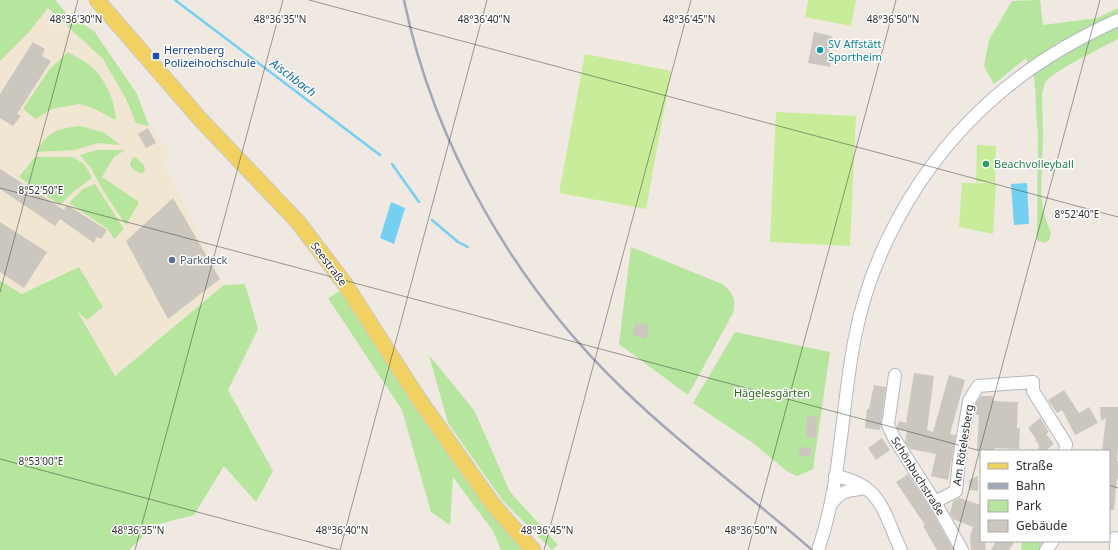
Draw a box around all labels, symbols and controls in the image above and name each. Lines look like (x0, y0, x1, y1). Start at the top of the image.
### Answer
text: 48°36'30"N (50, 12, 102, 26)
text: 48°36'35"N (254, 12, 306, 26)
text: 48°36'40"N (458, 12, 510, 26)
text: 48°36'45"N (663, 12, 715, 26)
text: 48°36'50"N (867, 12, 919, 26)
place label: SV Affstätt Sportheim (828, 36, 882, 64)
place label: Herrenberg Polizeihochschule (164, 42, 256, 70)
marker: SV Affstätt Sportheim (815, 45, 825, 55)
marker: Herrenberg Polizeihochschule (151, 51, 161, 61)
water label: Aischbach (266, 54, 320, 101)
place label: Beachvolleyball (994, 156, 1074, 171)
marker: Beachvolleyball (981, 159, 991, 169)
text: 8°52'50"E (19, 183, 63, 197)
text: 8°52'40"E (1055, 207, 1099, 221)
street label: Seestraße (308, 239, 351, 289)
place label: Parkdeck (180, 252, 227, 267)
marker: Parkdeck (167, 255, 177, 265)
park label: Hägelesgärten (734, 385, 810, 400)
street label: Am Rötelesberg (949, 403, 976, 487)
street label: Schönbuchstraße (888, 434, 949, 518)
legend (980, 450, 1110, 542)
text: 8°53'00"E (19, 454, 63, 468)
text: Straße (1016, 457, 1053, 474)
text: Bahn (1016, 477, 1045, 494)
text: Park (1016, 497, 1042, 514)
text: Gebäude (1016, 517, 1067, 534)
text: 48°36'35"N (112, 523, 164, 537)
text: 48°36'40"N (316, 523, 368, 537)
text: 48°36'45"N (521, 523, 573, 537)
text: 48°36'50"N (725, 523, 777, 537)

